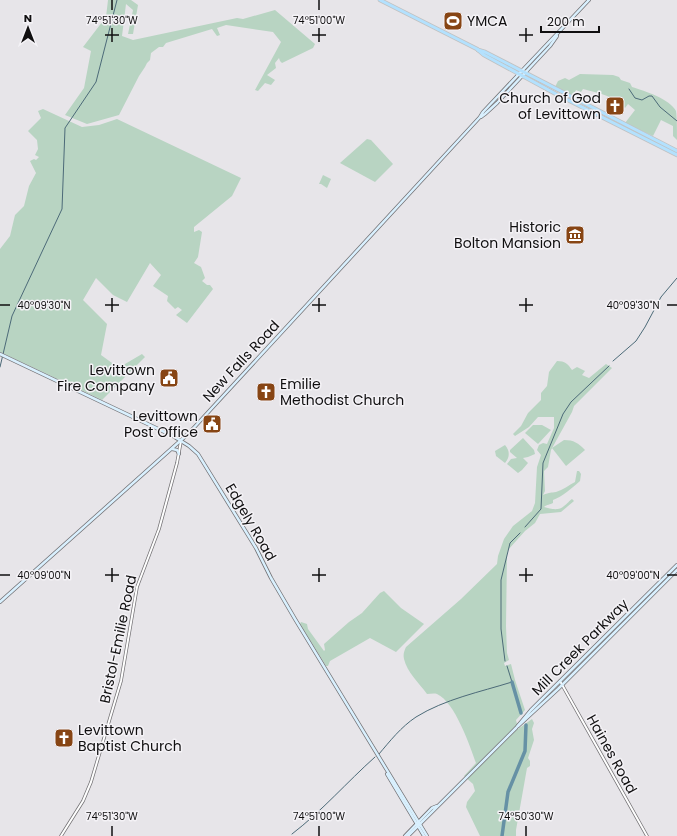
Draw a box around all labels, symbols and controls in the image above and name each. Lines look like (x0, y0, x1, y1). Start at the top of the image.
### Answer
north arrow (8, 8, 48, 48)
scale bar (541, 8, 599, 34)
text: N (24, 10, 32, 26)
sports icon: YMCA (442, 10, 464, 32)
place label: YMCA (467, 11, 507, 31)
text: 74°51'30"W (86, 13, 138, 28)
text: 74°51'00"W (293, 13, 345, 28)
text: 200 m (547, 13, 585, 30)
place label: Church of God of Levittown (499, 88, 601, 124)
church icon: Church of God of Levittown (604, 95, 626, 117)
place label: Historic Bolton Mansion (454, 217, 561, 253)
museum icon: Historic Bolton Mansion (564, 224, 586, 246)
text: 40°09'30"N (18, 298, 70, 313)
text: 40°09'30"N (607, 298, 659, 313)
street label: New Falls Road (198, 316, 284, 406)
place label: Levittown Fire Company (57, 360, 155, 396)
public building icon: Levittown Fire Company (158, 367, 180, 389)
place label: Emilie Methodist Church (280, 374, 404, 410)
church icon: Emilie Methodist Church (255, 381, 277, 403)
place label: Levittown Post Office (124, 406, 198, 442)
public building icon: Levittown Post Office (201, 413, 223, 435)
street label: Edgely Road (221, 480, 281, 564)
text: 40°09'00"N (17, 568, 71, 583)
text: 40°09'00"N (606, 568, 660, 583)
street label: Bristol-Emilie Road (95, 573, 141, 705)
street label: Mill Creek Parkway (527, 594, 633, 700)
street label: Haines Road (582, 711, 642, 797)
place label: Levittown Baptist Church (78, 720, 182, 756)
church icon: Levittown Baptist Church (53, 727, 75, 749)
text: 74°51'30"W (86, 809, 138, 824)
text: 74°51'00"W (293, 809, 345, 824)
text: 74°50'30"W (499, 809, 554, 824)

